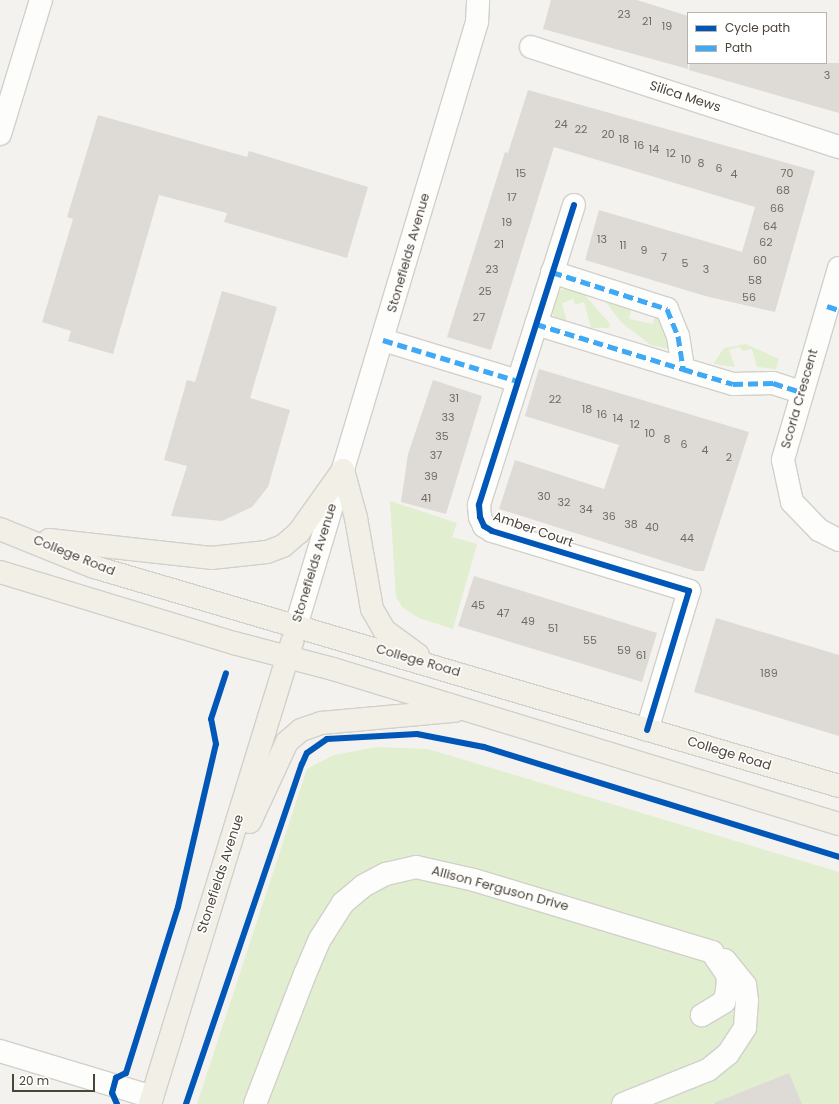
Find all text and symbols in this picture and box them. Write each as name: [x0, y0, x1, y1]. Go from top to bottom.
house number: 23: [618, 7, 630, 21]
legend: [687, 12, 827, 64]
house number: 21: [642, 14, 652, 28]
house number: 19: [662, 19, 672, 33]
text: Cycle path: [725, 19, 790, 36]
text: Path: [725, 39, 752, 56]
house number: 3: [824, 68, 830, 82]
street label: Silica Mews: [647, 78, 723, 116]
house number: 24: [554, 117, 568, 131]
house number: 22: [575, 122, 587, 136]
house number: 20: [601, 127, 615, 141]
house number: 18: [619, 132, 629, 146]
house number: 16: [634, 138, 644, 152]
house number: 14: [649, 142, 659, 156]
house number: 12: [666, 146, 676, 160]
house number: 10: [681, 152, 691, 166]
house number: 8: [698, 156, 704, 170]
house number: 6: [716, 161, 722, 175]
house number: 15: [516, 166, 526, 180]
house number: 70: [781, 166, 793, 180]
house number: 4: [731, 167, 737, 181]
house number: 68: [776, 183, 790, 197]
house number: 17: [507, 190, 517, 204]
street label: Stonefields Avenue: [384, 191, 434, 315]
house number: 66: [770, 201, 784, 215]
house number: 19: [502, 215, 512, 229]
house number: 64: [763, 219, 777, 233]
house number: 13: [597, 232, 607, 246]
house number: 62: [759, 235, 773, 249]
house number: 21: [494, 237, 504, 251]
house number: 11: [619, 238, 627, 252]
house number: 9: [641, 243, 647, 257]
house number: 7: [661, 250, 667, 264]
house number: 60: [753, 253, 767, 267]
house number: 5: [682, 256, 688, 270]
house number: 23: [486, 262, 498, 276]
house number: 3: [703, 262, 709, 276]
house number: 58: [748, 273, 762, 287]
house number: 25: [478, 284, 492, 298]
house number: 56: [742, 290, 756, 304]
house number: 27: [473, 310, 485, 324]
street label: Scoria Crescent: [778, 347, 822, 451]
house number: 31: [449, 391, 459, 405]
house number: 22: [549, 392, 561, 406]
house number: 18: [582, 402, 592, 416]
house number: 16: [597, 407, 607, 421]
house number: 33: [442, 410, 454, 424]
house number: 14: [613, 411, 623, 425]
house number: 12: [630, 417, 640, 431]
house number: 10: [645, 426, 655, 440]
house number: 35: [435, 429, 449, 443]
house number: 8: [664, 432, 670, 446]
house number: 6: [681, 437, 687, 451]
house number: 4: [702, 443, 708, 457]
house number: 37: [430, 448, 442, 462]
house number: 2: [726, 450, 732, 464]
house number: 39: [424, 469, 438, 483]
house number: 30: [537, 489, 551, 503]
house number: 41: [421, 491, 431, 505]
house number: 32: [558, 495, 570, 509]
street label: Stonefields Avenue: [289, 502, 341, 624]
house number: 34: [579, 502, 593, 516]
street label: Amber Court: [491, 509, 575, 551]
house number: 36: [602, 509, 616, 523]
house number: 38: [624, 517, 638, 531]
house number: 40: [645, 520, 659, 534]
house number: 44: [680, 531, 694, 545]
street label: College Road: [31, 532, 117, 580]
house number: 45: [471, 598, 485, 612]
house number: 47: [497, 606, 509, 620]
house number: 49: [521, 614, 535, 628]
house number: 51: [548, 621, 558, 635]
house number: 55: [583, 633, 597, 647]
street label: College Road: [374, 642, 462, 680]
house number: 59: [617, 643, 631, 657]
house number: 61: [636, 648, 646, 662]
house number: 189: [760, 666, 778, 680]
street label: College Road: [685, 734, 773, 774]
street label: Stonefields Avenue: [194, 813, 248, 935]
street label: Allison Ferguson Drive: [430, 863, 570, 915]
scale bar: [14, 1066, 97, 1092]
text: 20 m: [19, 1072, 49, 1089]

